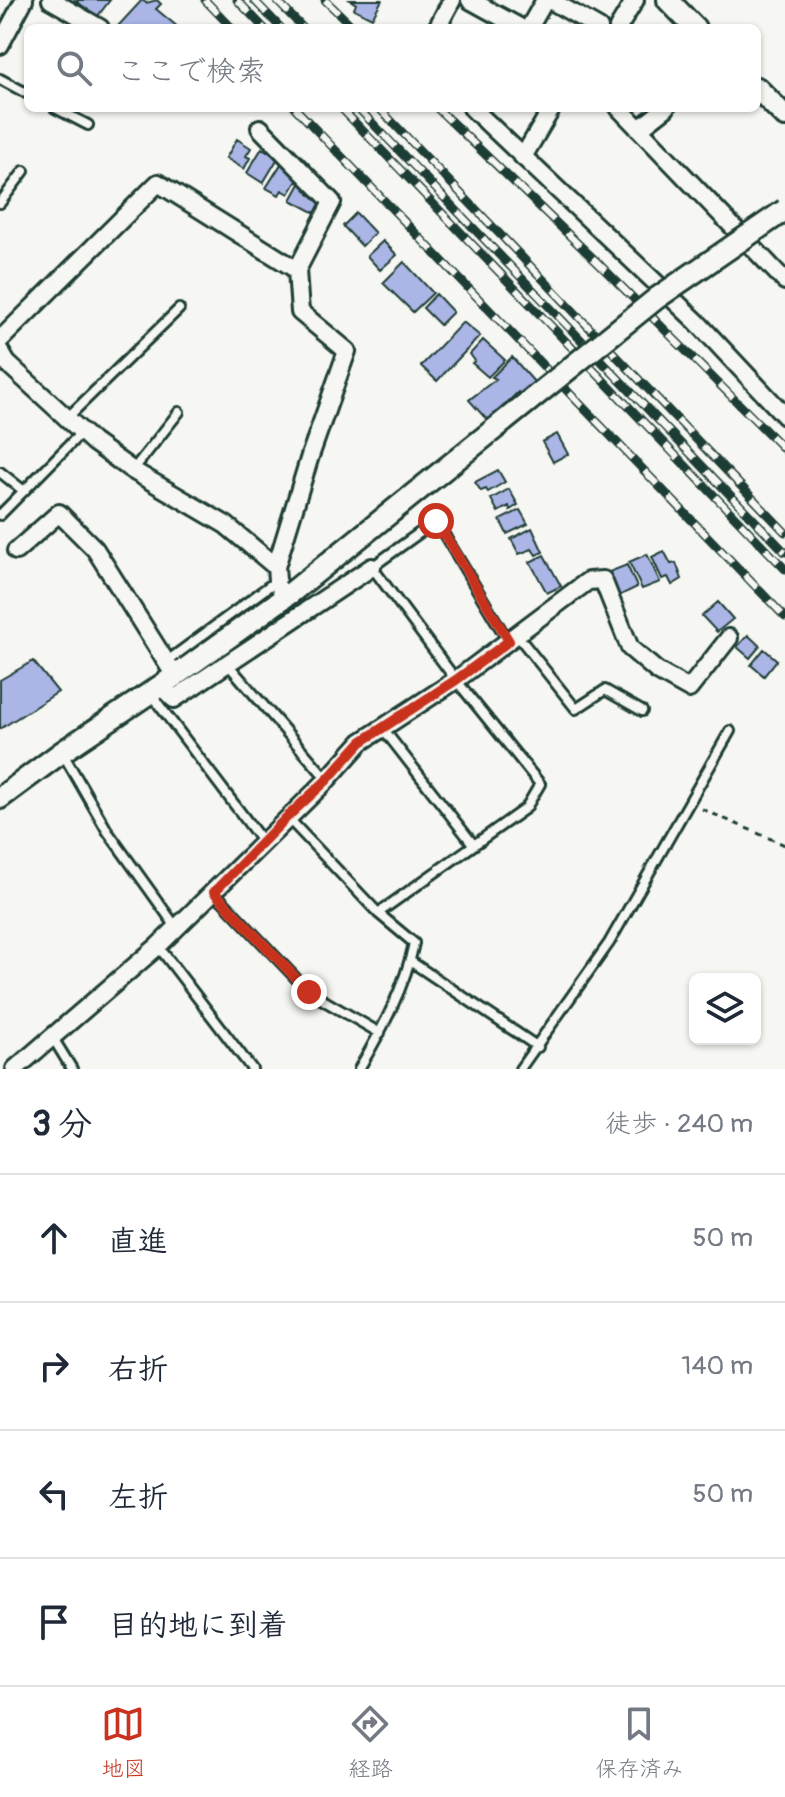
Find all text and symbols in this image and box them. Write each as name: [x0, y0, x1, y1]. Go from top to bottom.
search box: [24, 24, 761, 112]
icon: search: [52, 46, 96, 90]
text: ここで検索: [116, 53, 266, 90]
route start: [418, 503, 454, 539]
map controls: [689, 973, 761, 1045]
button: layers: [689, 973, 761, 1045]
route end: [291, 974, 327, 1010]
text: 3 分: [32, 1103, 92, 1146]
text: 徒歩 · 240 m: [605, 1108, 753, 1140]
icon: ahead: [32, 1216, 76, 1260]
text: 50 m: [692, 1222, 753, 1254]
text: 直進: [108, 1223, 168, 1260]
icon: right: [32, 1344, 76, 1388]
text: 140 m: [681, 1350, 753, 1382]
text: 右折: [108, 1351, 168, 1388]
icon: left: [32, 1472, 76, 1516]
text: 50 m: [692, 1478, 753, 1510]
text: 左折: [108, 1479, 168, 1516]
icon: arrive: [32, 1600, 76, 1644]
text: 目的地に到着: [108, 1607, 288, 1644]
tab: 地図: [101, 1702, 146, 1783]
tab: 経路: [348, 1702, 393, 1783]
tab: 保存済み: [595, 1702, 684, 1783]

